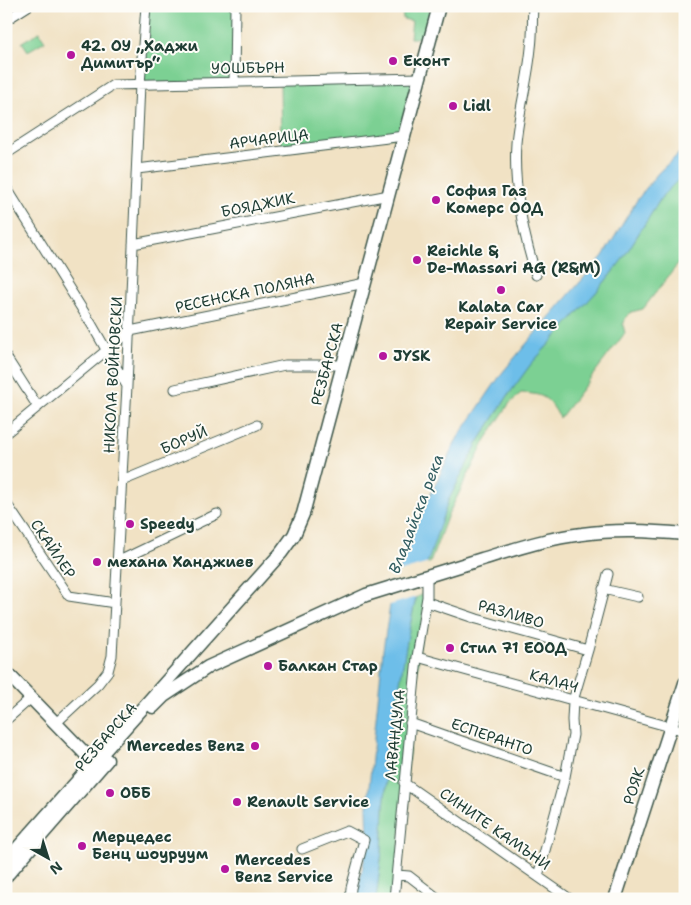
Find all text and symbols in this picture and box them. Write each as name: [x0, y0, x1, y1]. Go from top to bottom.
place label: 42. ОУ „Хаджи Димитър“: [81, 36, 198, 73]
marker: 42. ОУ „Хаджи Димитър“: [65, 49, 77, 61]
place label: Еконт: [403, 51, 450, 71]
marker: Еконт: [387, 55, 399, 67]
street label: УОШБЪРН: [211, 57, 285, 79]
place label: Lidl: [463, 96, 491, 116]
marker: Lidl: [447, 100, 459, 112]
street label: АРЧАРИЦА: [228, 124, 310, 154]
place label: София Газ Комерс ООД: [446, 181, 544, 218]
street label: БОЯДЖИК: [219, 188, 297, 222]
marker: София Газ Комерс ООД: [430, 194, 442, 206]
place label: Reichle & De-Massari AG (R&M): [427, 241, 601, 278]
marker: Reichle & De-Massari AG (R&M): [411, 254, 423, 266]
street label: РЕСЕНСКА ПОЛЯНА: [173, 268, 317, 318]
marker: Kalata Car Repair Service: [495, 284, 507, 296]
street label: НИКОЛА ВОЙНОВСКИ: [98, 296, 127, 454]
place label: Kalata Car Repair Service: [445, 297, 557, 334]
street label: РЕЗБАРСКА: [306, 320, 348, 408]
place label: JYSK: [393, 346, 431, 366]
marker: JYSK: [377, 350, 389, 362]
street label: БОРУЙ: [157, 420, 210, 459]
water label: Владайска река: [383, 451, 449, 577]
place label: Speedy: [140, 514, 195, 534]
street label: СКАЙЛЕР: [26, 515, 81, 583]
marker: Speedy: [124, 518, 136, 530]
place label: механа Ханджиев: [107, 552, 253, 572]
marker: механа Ханджиев: [91, 556, 103, 568]
street label: РАЗЛИВО: [476, 595, 546, 633]
place label: Стил 71 ЕООД: [460, 638, 568, 658]
marker: Стил 71 ЕООД: [444, 642, 456, 654]
place label: Балкан Стар: [278, 656, 378, 676]
marker: Балкан Стар: [262, 660, 274, 672]
street label: КАЛАЧ: [527, 664, 581, 698]
street label: ЛАВАНДУЛА: [380, 688, 410, 782]
street label: РЕЗБАРСКА: [70, 698, 142, 776]
street label: ЕСПЕРАНТО: [448, 714, 536, 760]
place label: Mercedes Benz: [127, 736, 245, 756]
marker: Mercedes Benz: [249, 740, 261, 752]
street label: РОЯК: [619, 764, 650, 807]
place label: ОББ: [120, 783, 151, 803]
street label: СИНИТЕ КАМЪНИ: [436, 783, 554, 875]
marker: ОББ: [104, 787, 116, 799]
place label: Renault Service: [247, 792, 369, 812]
marker: Renault Service: [231, 796, 243, 808]
place label: Мерцедес Бенц шоуруум: [92, 827, 209, 864]
north arrow: [22, 832, 72, 882]
marker: Мерцедес Бенц шоуруум: [76, 840, 88, 852]
place label: Mercedes Benz Service: [235, 850, 333, 887]
text: N: [46, 858, 66, 879]
marker: Mercedes Benz Service: [219, 863, 231, 875]

